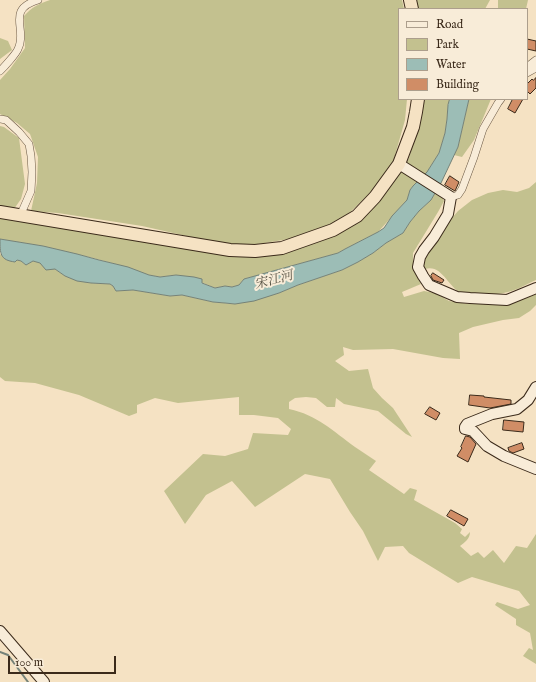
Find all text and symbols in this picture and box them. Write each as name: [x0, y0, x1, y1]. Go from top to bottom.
legend: [398, 8, 528, 100]
text: Road: [436, 17, 463, 32]
text: Park: [436, 37, 459, 52]
text: Water: [436, 57, 466, 72]
text: Building: [436, 77, 479, 92]
water label: 宋江河: [253, 268, 295, 294]
scale bar: [10, 648, 118, 674]
text: 100 m: [15, 655, 43, 670]

